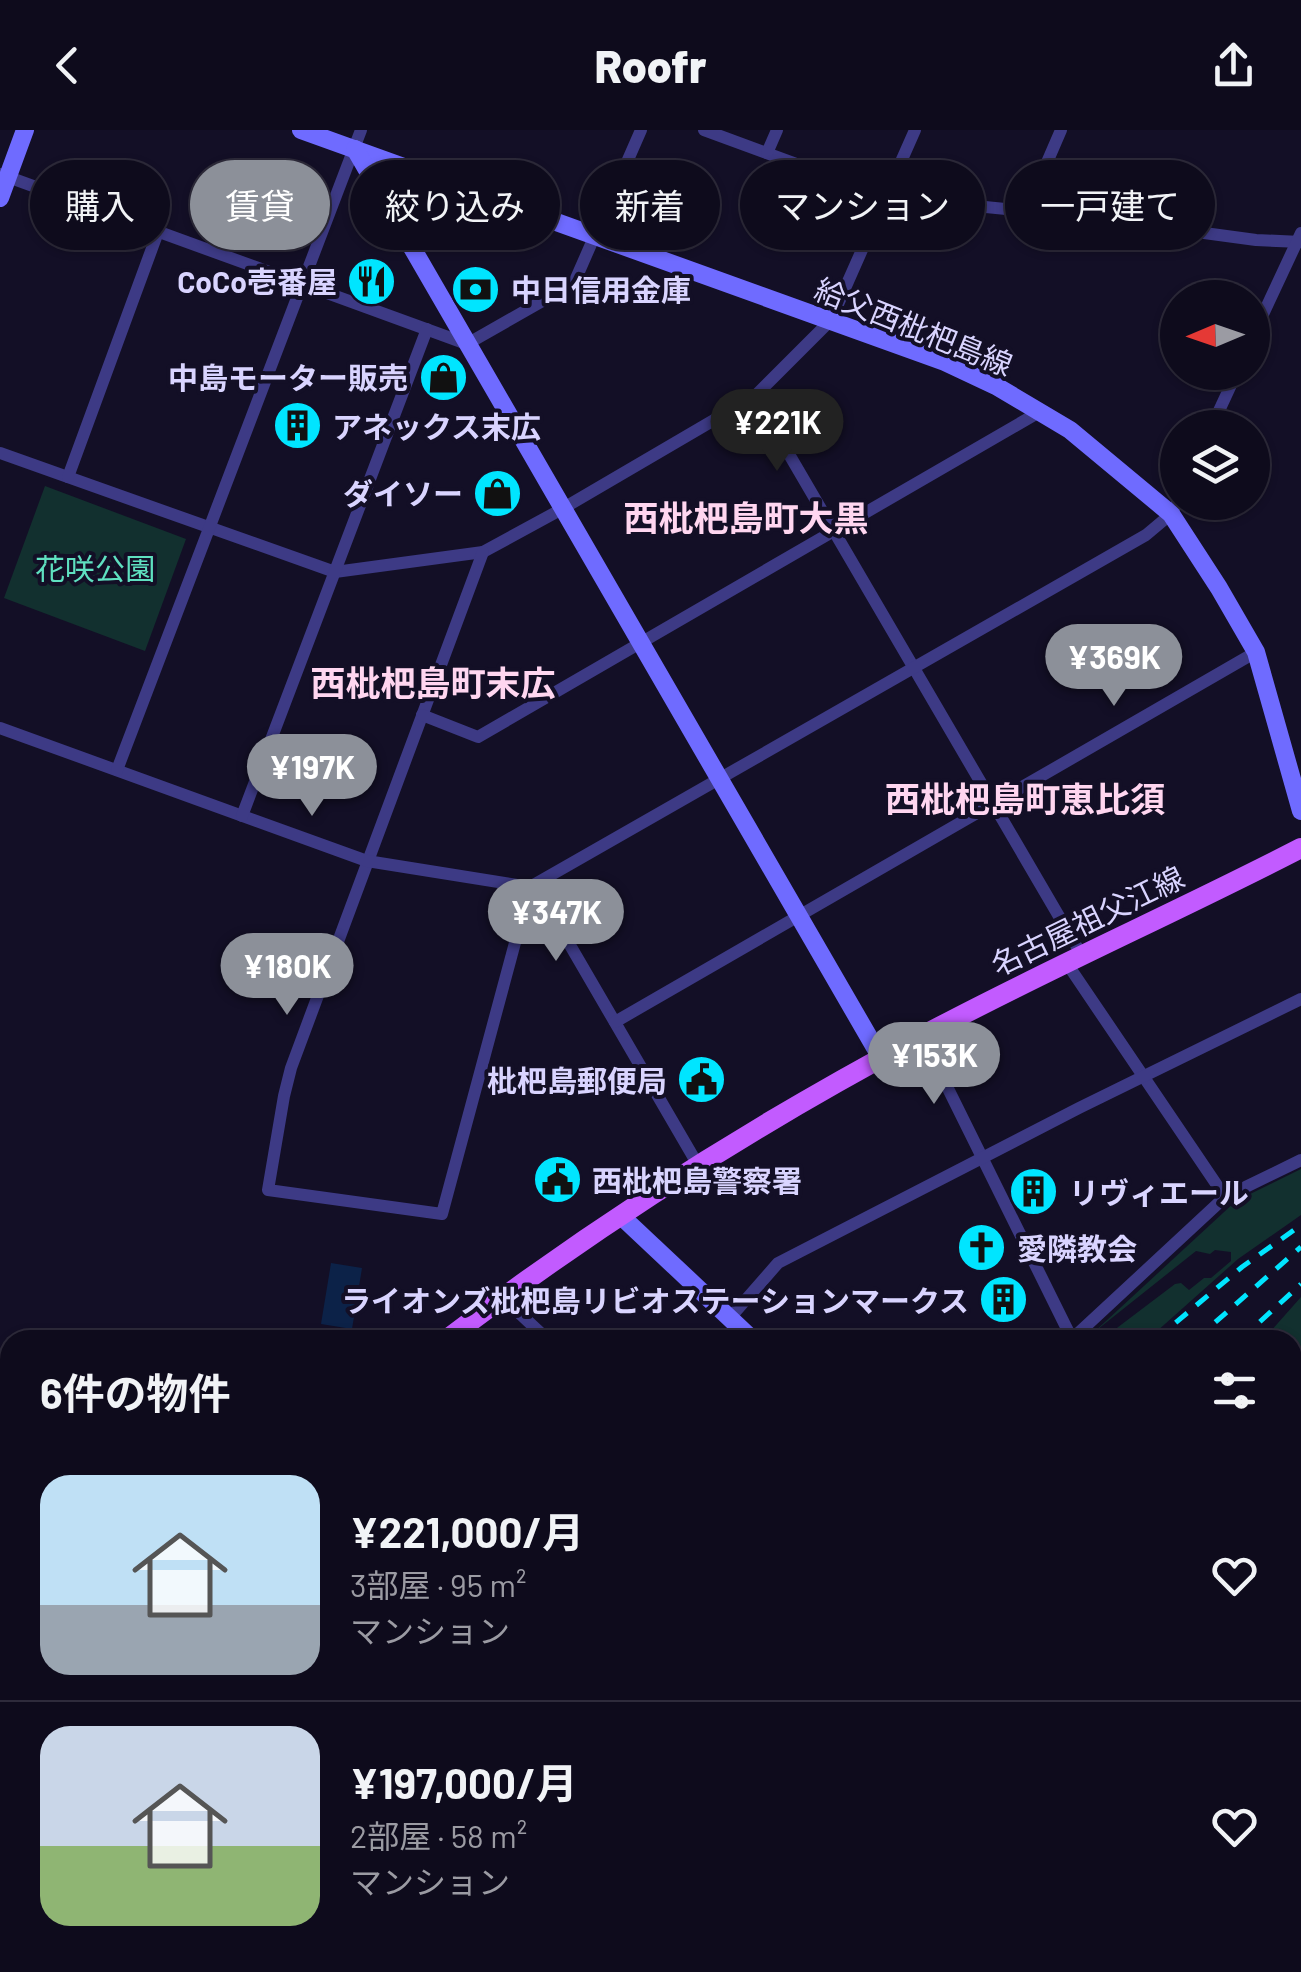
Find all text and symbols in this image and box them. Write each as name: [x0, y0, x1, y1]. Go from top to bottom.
icon: back: [40, 38, 95, 93]
text: Roofr: [594, 38, 707, 92]
icon: share: [1206, 38, 1261, 93]
chip: 購入: [30, 160, 170, 250]
chip: 賃貸: [190, 160, 330, 250]
chip: 絞り込み: [350, 160, 560, 250]
chip: 新着: [580, 160, 720, 250]
chip: マンション: [740, 160, 985, 250]
chip: 一戸建て: [1005, 160, 1215, 250]
restaurant icon: CoCo壱番屋: [346, 255, 398, 307]
place label: CoCo壱番屋: [177, 263, 337, 299]
bank icon: 中日信用金庫: [450, 263, 502, 315]
street label: 給父西枇杷島線: [810, 270, 1018, 382]
place label: 中日信用金庫: [511, 271, 691, 307]
north arrow: [1160, 280, 1270, 390]
map controls: [1160, 280, 1270, 520]
shop icon: 中島モーター販売: [417, 351, 469, 403]
place label: 中島モーター販売: [168, 359, 408, 395]
pin: ¥221K: [707, 389, 847, 474]
building icon: アネックス末広: [271, 400, 323, 452]
text: ¥221K: [733, 402, 821, 440]
place label: アネックス末広: [332, 408, 541, 444]
button: layers: [1160, 410, 1270, 520]
shop icon: ダイソー: [472, 467, 524, 519]
place label: ダイソー: [343, 475, 463, 511]
district label: 西枇杷島町大黒: [623, 496, 869, 538]
park label: 花咲公園: [35, 550, 155, 586]
pin: ¥369K: [1044, 624, 1184, 709]
text: ¥369K: [1067, 637, 1161, 675]
district label: 西枇杷島町末広: [310, 661, 556, 703]
pin: ¥197K: [242, 734, 382, 819]
text: ¥197K: [269, 747, 355, 785]
district label: 西枇杷島町恵比須: [885, 777, 1165, 819]
street label: 名古屋祖父江線: [985, 858, 1189, 982]
pin: ¥347K: [486, 879, 626, 964]
text: ¥347K: [510, 892, 602, 930]
pin: ¥180K: [217, 933, 357, 1018]
text: ¥180K: [243, 946, 331, 984]
pin: ¥153K: [864, 1022, 1004, 1107]
text: ¥153K: [890, 1035, 978, 1073]
public building icon: 枇杷島郵便局: [676, 1054, 728, 1106]
place label: 枇杷島郵便局: [487, 1062, 667, 1098]
public building icon: 西枇杷島警察署: [531, 1154, 583, 1206]
place label: 西枇杷島警察署: [592, 1162, 802, 1198]
building icon: リヴィエール: [1008, 1166, 1060, 1218]
place label: リヴィエール: [1069, 1174, 1249, 1210]
church icon: 愛隣教会: [956, 1222, 1008, 1274]
place label: 愛隣教会: [1017, 1230, 1137, 1266]
building icon: ライオンズ枇杷島リビオステーションマークス: [978, 1274, 1030, 1326]
place label: ライオンズ枇杷島リビオステーションマークス: [341, 1282, 969, 1318]
icon: filters: [1207, 1363, 1262, 1418]
text: 6件の物件: [40, 1367, 231, 1417]
text: ¥221,000/月: [350, 1506, 584, 1556]
icon: home: [120, 1515, 240, 1635]
icon: heart: [1207, 1548, 1262, 1603]
text: 3部屋 · 95 m²: [350, 1565, 526, 1603]
text: マンション: [350, 1611, 510, 1649]
text: ¥197,000/月: [350, 1757, 578, 1807]
icon: home: [120, 1766, 240, 1886]
icon: heart: [1207, 1799, 1262, 1854]
text: 2部屋 · 58 m²: [350, 1816, 527, 1854]
text: マンション: [350, 1862, 510, 1900]

